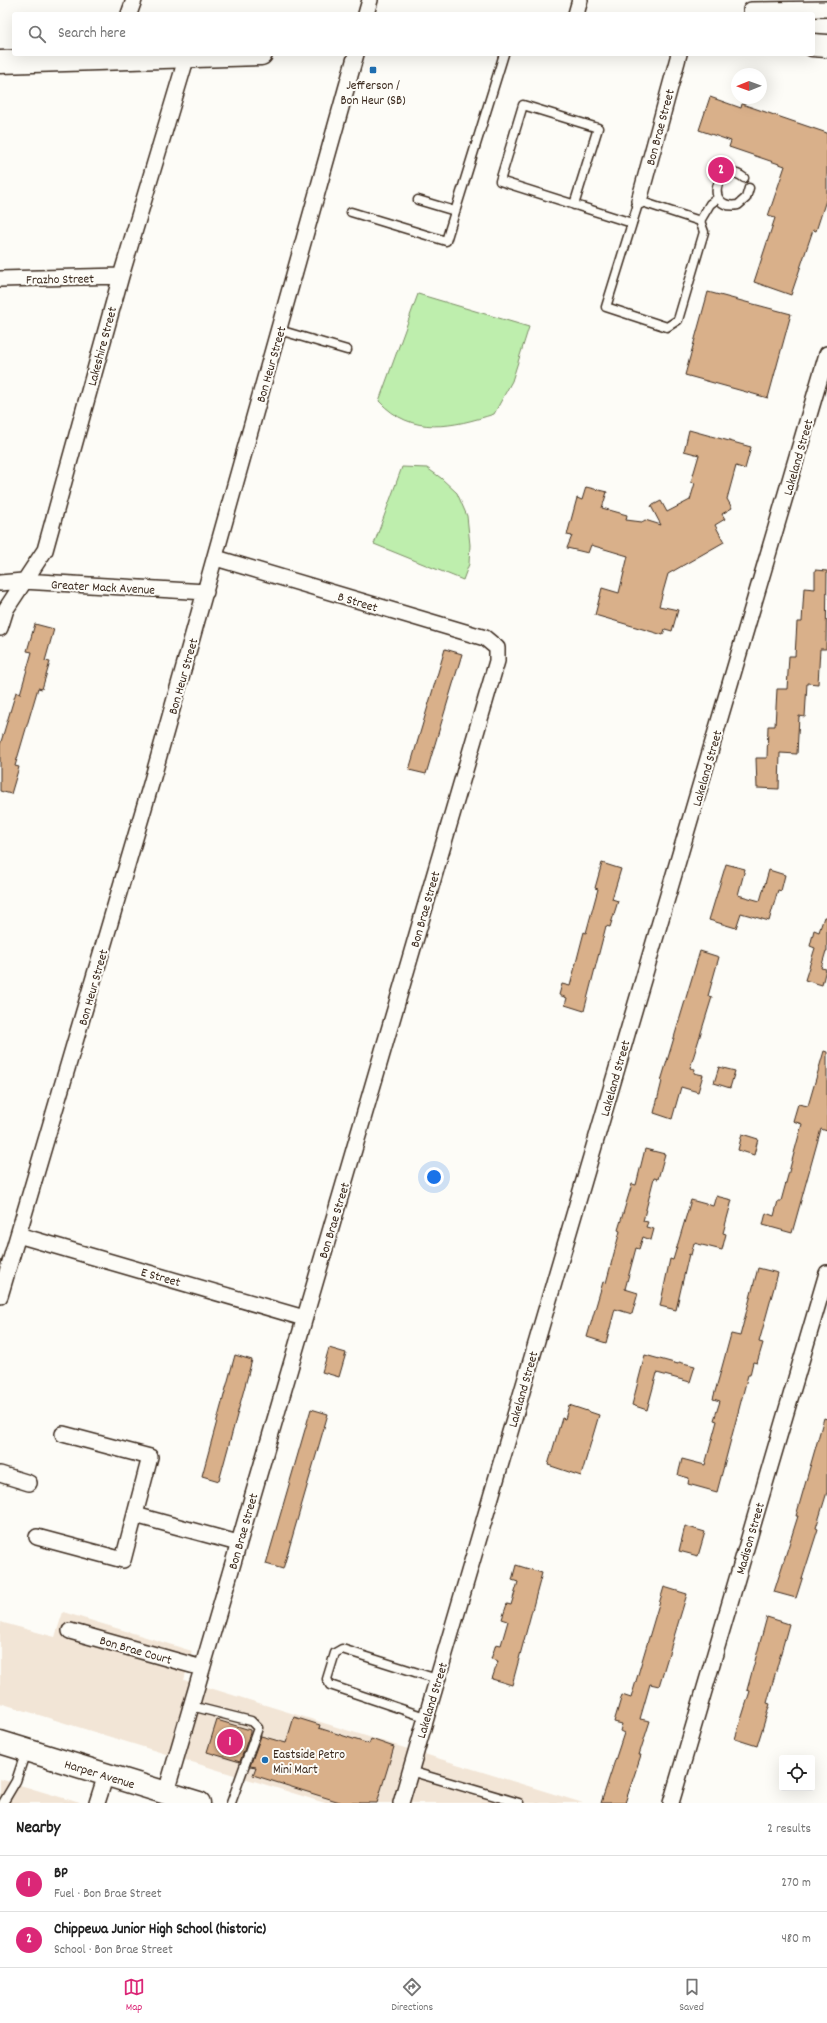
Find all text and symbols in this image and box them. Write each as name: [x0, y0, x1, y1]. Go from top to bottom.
search box: [12, 12, 815, 56]
icon: search: [26, 23, 48, 45]
text: Search here: [58, 23, 126, 45]
marker: Jefferson / Bon Heur (SB): [368, 65, 378, 75]
north arrow: [731, 68, 767, 104]
place label: Jefferson / Bon Heur (SB): [340, 77, 406, 111]
street label: Bon Brae Street: [642, 87, 681, 168]
pin: 2: [708, 155, 734, 185]
street label: Frazho Street: [26, 270, 94, 291]
street label: Lakeshire Street: [84, 305, 123, 388]
street label: Bon Heur Street: [252, 324, 292, 405]
street label: Lakeland Street: [779, 417, 819, 498]
street label: Greater Mack Avenue: [50, 576, 156, 601]
street label: B Street: [335, 588, 380, 618]
street label: Bon Heur Street: [164, 636, 204, 717]
street label: Lakeland Street: [688, 728, 728, 809]
street label: Bon Brae Street: [406, 869, 446, 950]
street label: Bon Heur Street: [74, 947, 114, 1028]
street label: Lakeland Street: [596, 1038, 636, 1119]
your location: [424, 1167, 444, 1187]
street label: Bon Brae Street: [315, 1180, 356, 1261]
street label: E Street: [138, 1264, 183, 1293]
street label: Lakeland Street: [504, 1349, 544, 1430]
street label: Bon Brae Street: [224, 1491, 264, 1572]
street label: Madison Street: [732, 1500, 771, 1577]
street label: Bon Brae Court: [97, 1632, 174, 1671]
street label: Lakeland Street: [413, 1660, 454, 1741]
pin: 1: [217, 1727, 243, 1757]
place label: Eastside Petro Mini Mart: [273, 1746, 345, 1780]
marker: Eastside Petro Mini Mart: [260, 1755, 270, 1765]
map controls: [779, 1755, 815, 1791]
button: locate: [779, 1755, 815, 1791]
street label: Harper Avenue: [62, 1756, 137, 1795]
text: Nearby: [16, 1817, 60, 1841]
text: 2 results: [767, 1820, 811, 1839]
text: BP: [54, 1863, 68, 1885]
text: 1: [28, 1874, 30, 1893]
text: 270 m: [781, 1874, 811, 1893]
text: Fuel · Bon Brae Street: [54, 1885, 161, 1904]
text: Chippewa Junior High School (historic): [54, 1919, 266, 1941]
text: 2: [26, 1930, 32, 1949]
text: 480 m: [781, 1930, 811, 1949]
text: School · Bon Brae Street: [54, 1941, 173, 1960]
tab: Map: [123, 1976, 145, 2016]
tab: Directions: [391, 1976, 433, 2016]
tab: Saved: [679, 1976, 704, 2016]

